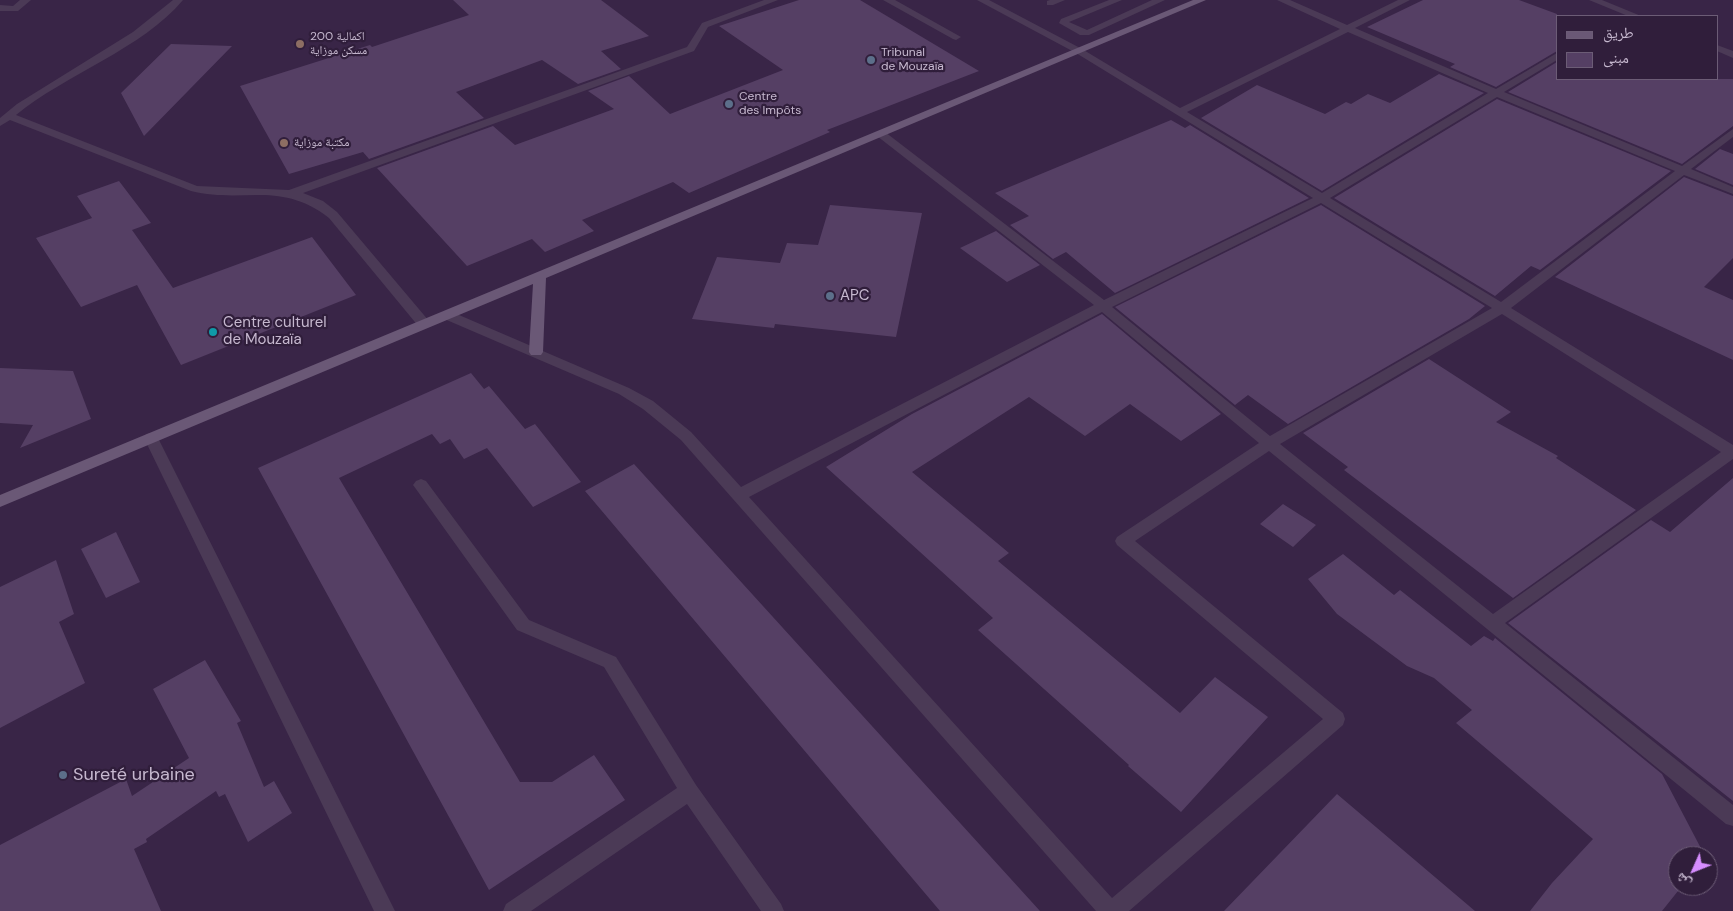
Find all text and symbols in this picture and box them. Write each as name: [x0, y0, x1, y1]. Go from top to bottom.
legend: [1556, 15, 1718, 80]
text: طريق: [1603, 23, 1634, 43]
place label: اكمالية 200 مسكن موزاية: [310, 30, 367, 58]
marker: اكمالية 200 مسكن موزاية: [294, 38, 306, 50]
place label: Tribunal de Mouzaïa: [881, 46, 944, 74]
text: مبنى: [1603, 48, 1629, 68]
marker: Tribunal de Mouzaïa: [865, 54, 877, 66]
place label: Centre des Impôts: [739, 90, 801, 118]
marker: Centre des Impôts: [723, 98, 735, 110]
place label: مكتبة موزاية: [294, 136, 350, 150]
marker: مكتبة موزاية: [278, 137, 290, 149]
place label: APC: [840, 287, 869, 305]
marker: APC: [824, 290, 836, 302]
place label: Centre culturel de Mouzaïa: [223, 314, 327, 349]
marker: Centre culturel de Mouzaïa: [207, 326, 219, 338]
place label: Sureté urbaine: [73, 764, 195, 786]
marker: Sureté urbaine: [57, 769, 69, 781]
north arrow: [1668, 846, 1718, 896]
text: ش: [1671, 869, 1695, 892]

